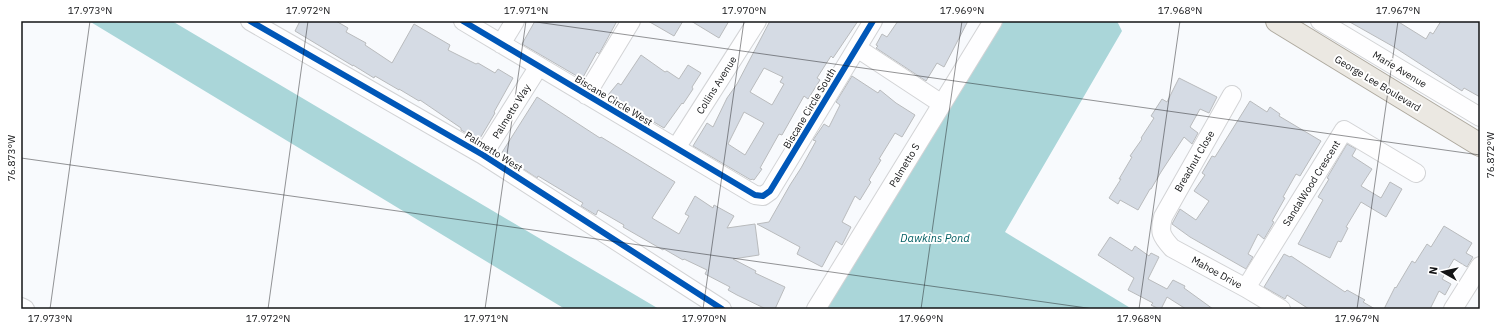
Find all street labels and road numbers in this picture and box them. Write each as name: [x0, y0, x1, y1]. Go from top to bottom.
street label: Marie Avenue: [1370, 48, 1430, 91]
street label: Collins Avenue: [693, 53, 740, 117]
street label: George Lee Boulevard: [1332, 53, 1423, 114]
street label: Biscane Circle South: [780, 65, 839, 151]
street label: Biscane Circle West: [573, 72, 655, 129]
street label: Palmetto Way: [489, 81, 533, 141]
street label: Breadnut Close: [1172, 128, 1218, 194]
street label: Palmetto West: [462, 129, 525, 175]
street label: SandalWood Crescent: [1280, 138, 1343, 229]
street label: Palmetto S: [886, 141, 923, 190]
street label: Mahoe Drive: [1189, 253, 1245, 292]

